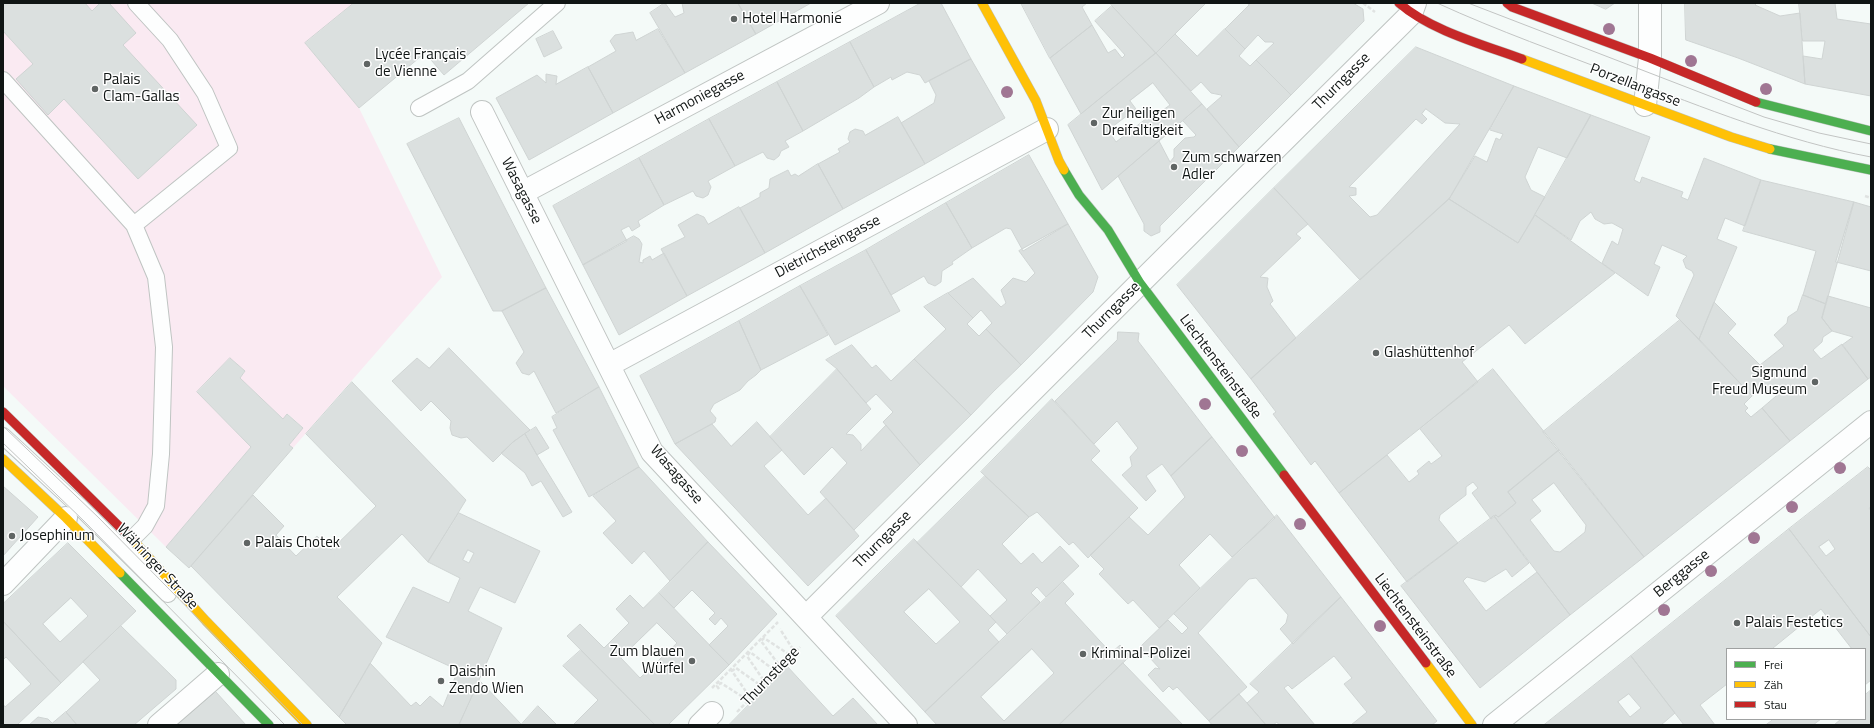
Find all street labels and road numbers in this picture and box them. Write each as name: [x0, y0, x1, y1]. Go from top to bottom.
street label: Thurngasse: [1310, 50, 1374, 114]
street label: Porzellangasse: [1587, 60, 1683, 112]
street label: Harmoniegasse: [652, 67, 748, 129]
street label: Wasagasse: [497, 155, 545, 227]
street label: Dietrichsteingasse: [772, 212, 884, 282]
street label: Thurngasse: [1080, 279, 1144, 343]
street label: Liechtensteinstraße: [1175, 311, 1265, 423]
street label: Wasagasse: [646, 442, 706, 508]
street label: Thurngasse: [851, 508, 915, 572]
street label: Währinger Straße: [113, 520, 201, 614]
street label: Berggasse: [1651, 546, 1713, 602]
street label: Liechtensteinstraße: [1370, 570, 1460, 682]
street label: Thurnstiege: [738, 644, 804, 710]

